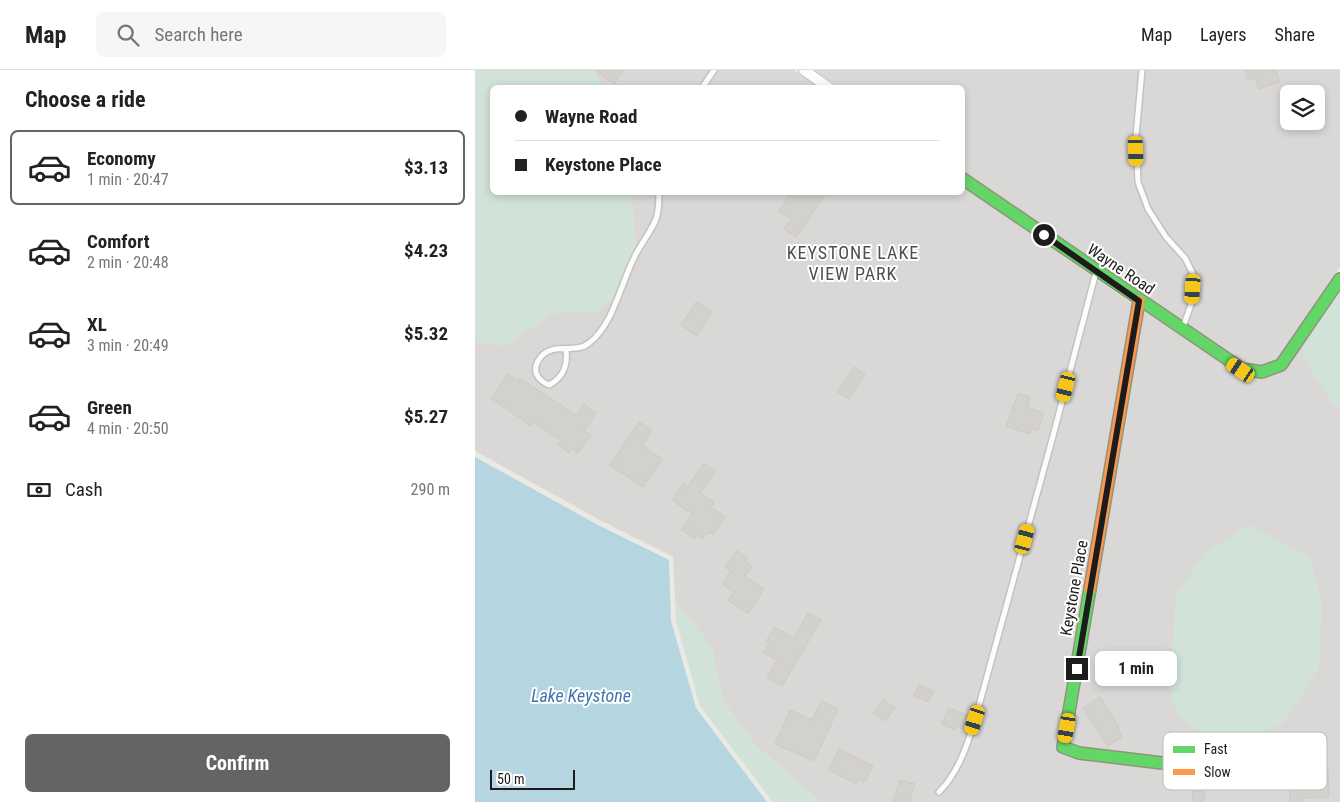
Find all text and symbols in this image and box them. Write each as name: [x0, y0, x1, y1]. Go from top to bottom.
search box: [96, 12, 446, 57]
text: Map: [25, 21, 66, 49]
icon: search: [114, 21, 142, 49]
text: Search here: [154, 23, 243, 46]
text: Map: [1141, 24, 1172, 45]
text: Layers: [1200, 24, 1247, 45]
text: Share: [1275, 24, 1315, 45]
map controls: [1280, 85, 1325, 130]
button: layers: [1280, 85, 1325, 130]
text: Choose a ride: [25, 87, 146, 112]
text: Wayne Road: [545, 105, 637, 128]
car: [1127, 136, 1144, 166]
icon: car: [27, 145, 72, 190]
text: Economy: [87, 147, 156, 170]
text: Keystone Place: [545, 153, 662, 176]
text: $3.13: [404, 156, 448, 179]
text: 1 min · 20:47: [87, 170, 169, 189]
route start: [1033, 224, 1055, 246]
icon: car: [27, 228, 72, 273]
text: Comfort: [87, 230, 150, 253]
text: $4.23: [404, 239, 448, 262]
street label: Wayne Road: [1084, 240, 1158, 298]
district label: KEYSTONE LAKE VIEW PARK: [787, 242, 919, 284]
text: 2 min · 20:48: [87, 253, 169, 272]
car: [1184, 274, 1201, 304]
icon: car: [27, 311, 72, 356]
text: XL: [87, 313, 107, 336]
text: $5.32: [404, 322, 448, 345]
text: 3 min · 20:49: [87, 336, 169, 355]
car: [1224, 355, 1257, 385]
car: [1055, 371, 1076, 403]
icon: car: [27, 394, 72, 439]
text: Green: [87, 396, 132, 419]
text: $5.27: [404, 405, 448, 428]
text: 4 min · 20:50: [87, 419, 169, 438]
icon: cash: [25, 476, 53, 504]
text: Cash: [65, 478, 103, 501]
text: 290 m: [411, 480, 450, 499]
car: [1013, 523, 1036, 555]
street label: Keystone Place: [1056, 539, 1092, 637]
callout: 1 min: [1095, 652, 1177, 686]
route end: [1066, 658, 1088, 680]
text: 1 min: [1118, 659, 1154, 678]
water label: Lake Keystone: [531, 685, 631, 706]
car: [963, 703, 986, 737]
car: [1057, 712, 1076, 744]
legend: [1163, 732, 1327, 790]
button: Confirm: [25, 734, 450, 792]
text: Fast: [1204, 741, 1228, 757]
text: Slow: [1204, 764, 1231, 780]
scale bar: [490, 767, 575, 790]
text: 50 m: [497, 771, 525, 787]

